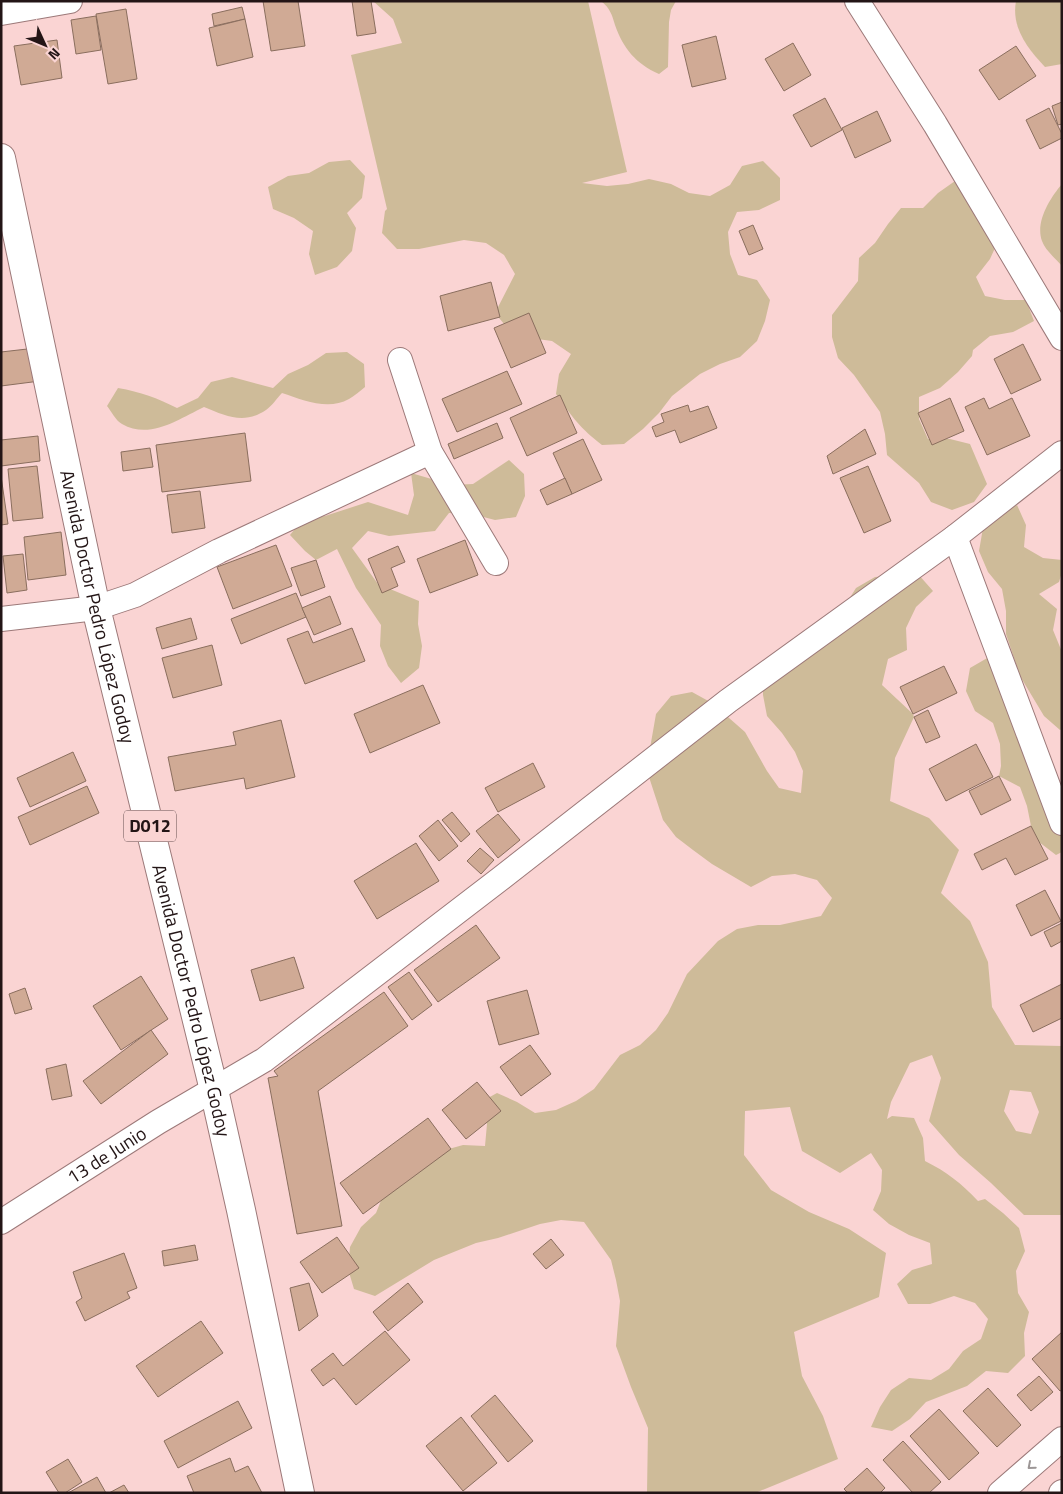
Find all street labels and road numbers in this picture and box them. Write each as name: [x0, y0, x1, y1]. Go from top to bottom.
street label: Avenida Doctor Pedro López Godoy: [53, 467, 144, 746]
road number: D012: [124, 810, 176, 841]
street label: Avenida Doctor Pedro López Godoy: [145, 861, 239, 1140]
street label: 13 de Junio: [61, 1118, 152, 1191]

